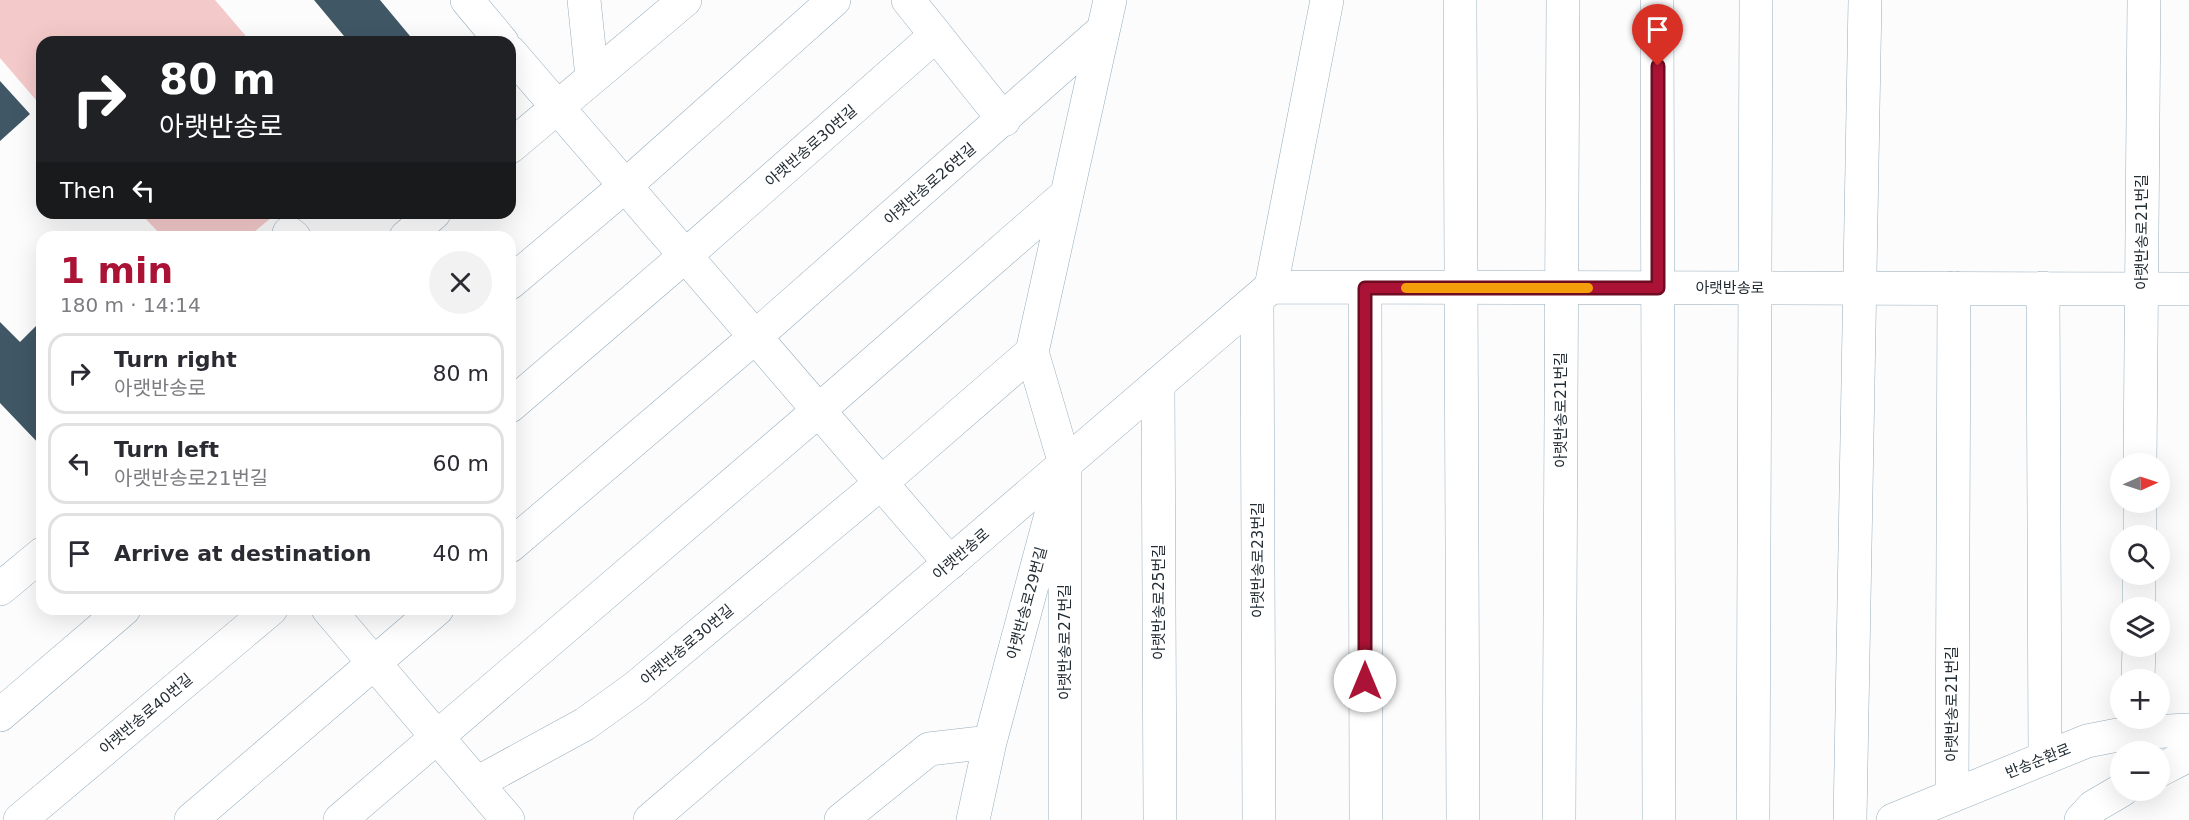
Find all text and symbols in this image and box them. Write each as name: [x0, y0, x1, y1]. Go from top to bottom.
pin: [1632, 4, 1683, 66]
icon: arrive: [1641, 13, 1674, 46]
text: 80 m: [159, 55, 276, 104]
icon: right: [60, 60, 138, 138]
street label: 아랫반송로30번길: [761, 101, 861, 191]
text: 아랫반송로: [159, 111, 283, 142]
street label: 아랫반송로26번길: [880, 139, 980, 229]
icon: left: [127, 174, 160, 207]
street label: 아랫반송로21번길: [2133, 174, 2151, 290]
text: Then: [60, 178, 115, 203]
text: 1 min: [60, 250, 173, 291]
button: close: [429, 251, 492, 314]
street label: 아랫반송로: [1695, 279, 1765, 297]
text: 180 m · 14:14: [60, 293, 201, 317]
text: Turn right: [114, 347, 237, 372]
street label: 아랫반송로21번길: [1552, 352, 1570, 468]
icon: right: [63, 357, 96, 390]
text: 80 m: [433, 361, 489, 386]
text: 아랫반송로: [114, 376, 206, 400]
text: Turn left: [114, 437, 219, 462]
icon: left: [63, 447, 96, 480]
text: 60 m: [433, 451, 489, 476]
north arrow: [2110, 453, 2170, 513]
map controls: [2110, 453, 2170, 801]
text: 아랫반송로21번길: [114, 466, 268, 490]
street label: 아랫반송로23번길: [1249, 502, 1267, 618]
street label: 아랫반송로: [929, 525, 993, 583]
button: search: [2110, 525, 2170, 585]
icon: arrive: [63, 537, 96, 570]
text: Arrive at destination: [114, 541, 371, 566]
text: 40 m: [433, 541, 489, 566]
street label: 아랫반송로25번길: [1150, 544, 1168, 660]
street label: 아랫반송로29번길: [1003, 545, 1051, 661]
street label: 아랫반송로27번길: [1056, 584, 1074, 700]
button: layers: [2110, 597, 2170, 657]
street label: 아랫반송로30번길: [637, 601, 737, 689]
street label: 아랫반송로21번길: [1943, 646, 1961, 762]
position arrow: [1333, 649, 1397, 713]
button: +: [2110, 669, 2170, 729]
street label: 아랫반송로40번길: [96, 670, 196, 758]
street label: 반송순환로: [2003, 740, 2073, 782]
button: −: [2110, 741, 2170, 801]

